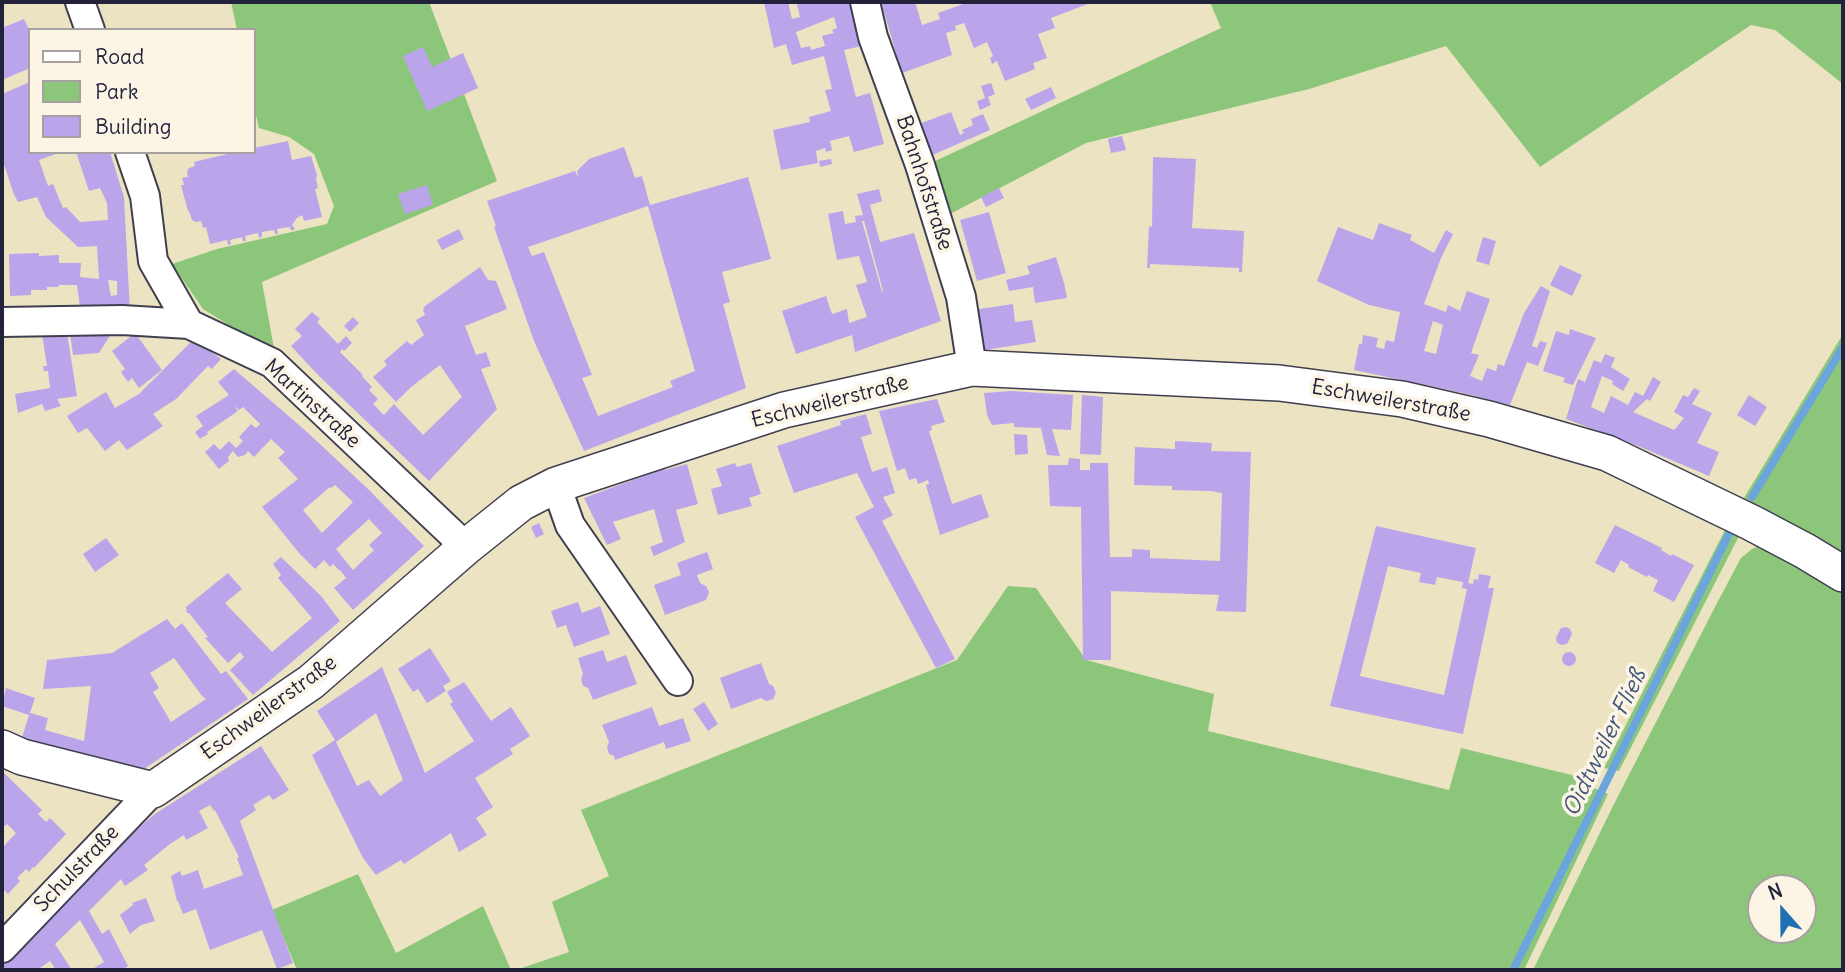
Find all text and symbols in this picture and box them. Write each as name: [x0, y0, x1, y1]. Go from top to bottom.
legend: [28, 28, 256, 154]
text: Road: [95, 43, 144, 70]
text: Park: [95, 78, 138, 105]
street label: Bahnhofstraße: [890, 112, 958, 254]
text: Building: [95, 113, 171, 140]
street label: Martinstraße: [259, 354, 365, 454]
street label: Eschweilerstraße: [749, 370, 911, 434]
street label: Eschweilerstraße: [1309, 375, 1473, 427]
street label: Eschweilerstraße: [196, 650, 342, 766]
water label: Oidtweiler Fließ: [1557, 665, 1653, 821]
street label: Schulstraße: [29, 820, 125, 918]
north arrow: [1747, 874, 1817, 944]
text: N: [1765, 878, 1786, 905]

